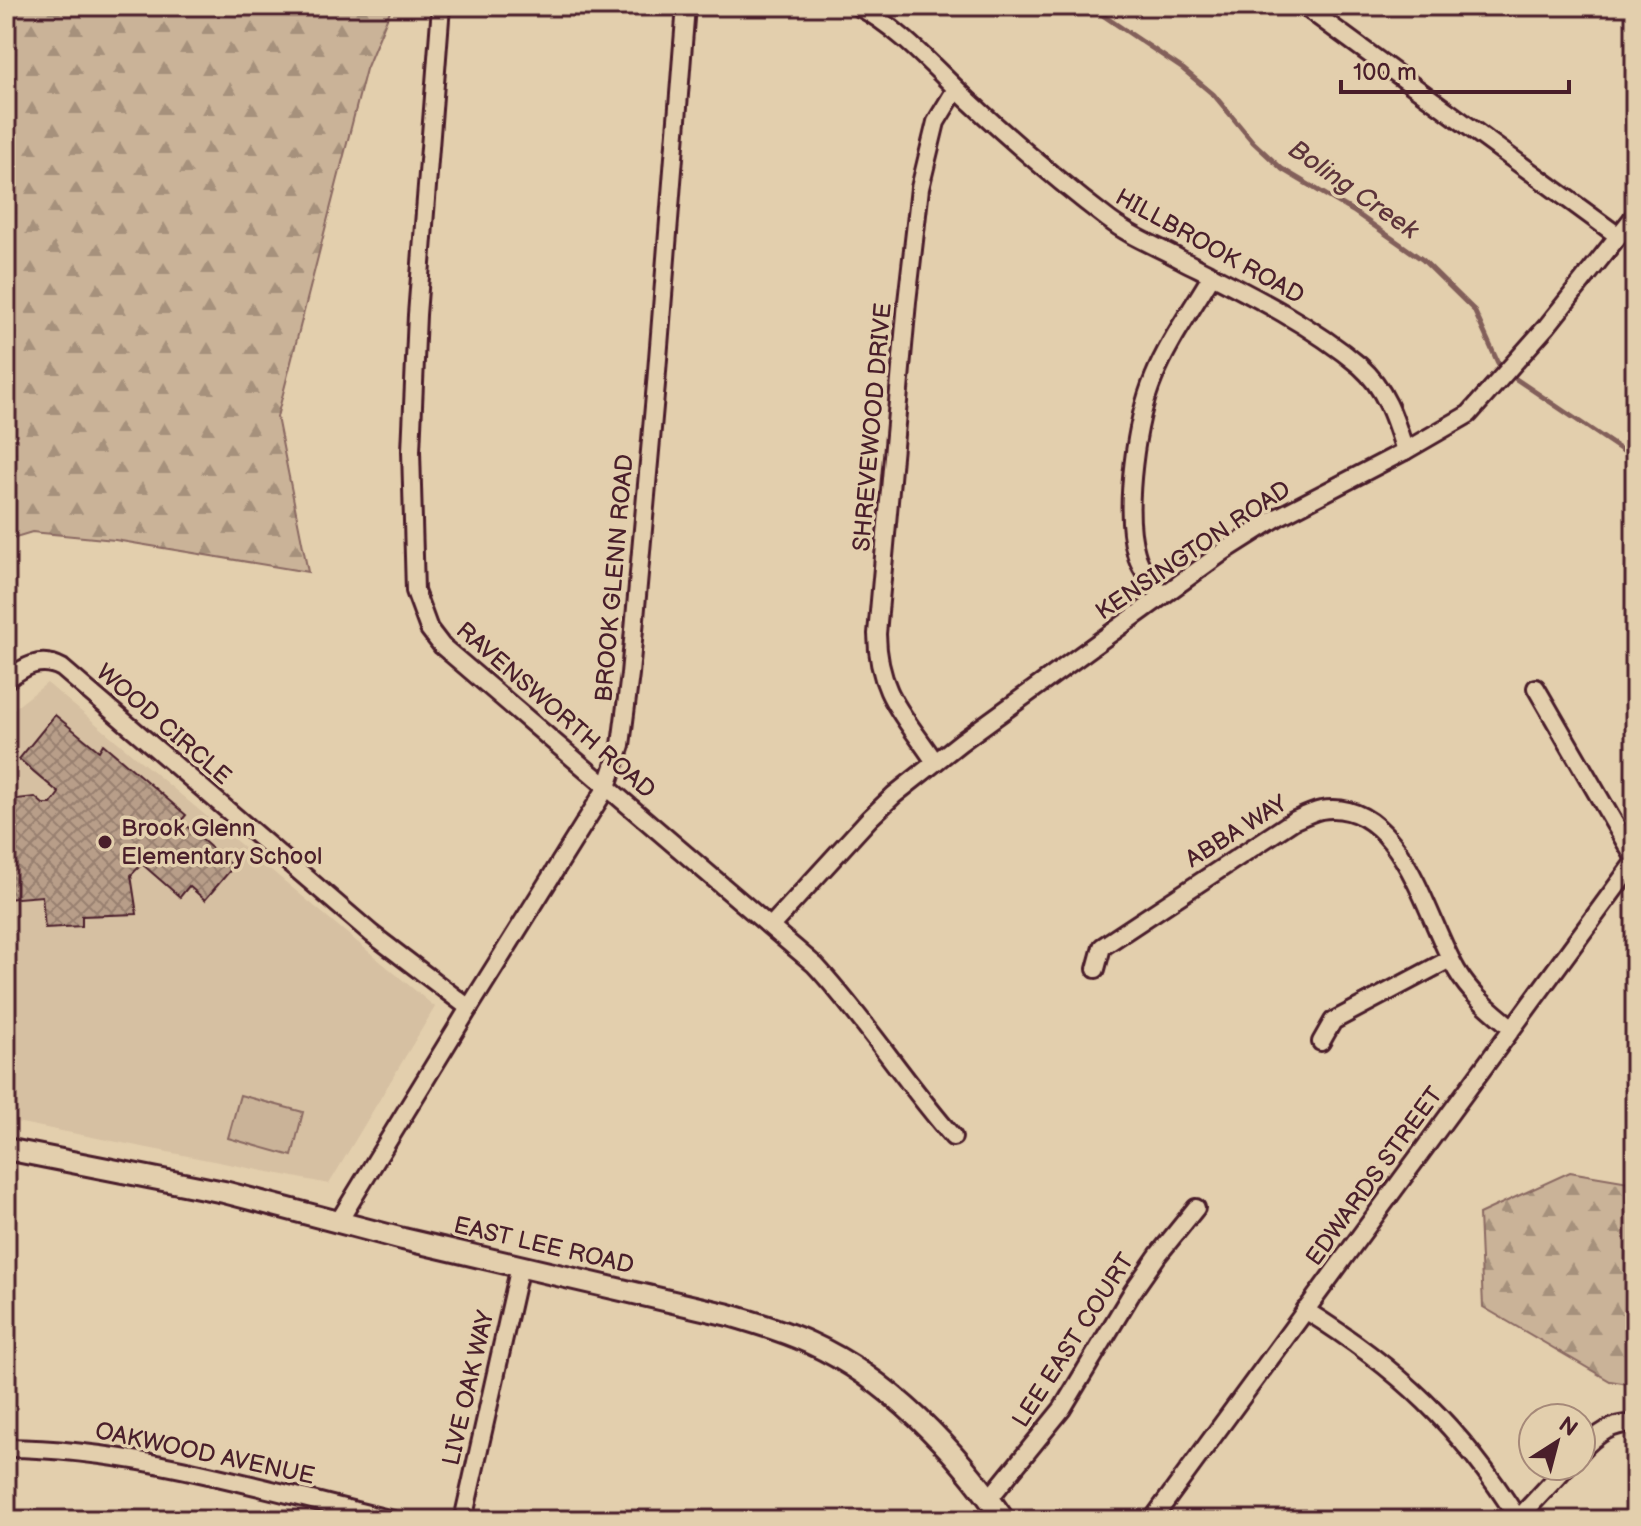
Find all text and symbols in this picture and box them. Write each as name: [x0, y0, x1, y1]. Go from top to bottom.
scale bar: [1341, 44, 1569, 94]
text: 100 m: [1353, 58, 1417, 87]
water label: Boling Creek: [1282, 134, 1425, 247]
street label: HILLBROOK ROAD: [1110, 183, 1309, 310]
street label: SHREVEWOOD DRIVE: [847, 302, 898, 553]
street label: BROOK GLENN ROAD: [589, 453, 640, 703]
street label: KENSINGTON ROAD: [1090, 474, 1296, 626]
street label: RAVENSWORTH ROAD: [450, 616, 661, 805]
street label: WOOD CIRCLE: [90, 658, 237, 791]
street label: ABBA WAY: [1180, 788, 1293, 874]
place label: Brook Glenn Elementary School: [121, 814, 322, 871]
marker: Brook Glenn Elementary School: [96, 833, 114, 851]
street label: EDWARDS STREET: [1300, 1081, 1449, 1271]
street label: EAST LEE ROAD: [451, 1211, 637, 1280]
street label: LEE EAST COURT: [1006, 1247, 1141, 1433]
street label: LIVE OAK WAY: [437, 1307, 501, 1468]
north arrow: [1517, 1402, 1597, 1482]
text: N: [1553, 1411, 1582, 1443]
street label: OAKWOOD AVENUE: [93, 1416, 317, 1491]

